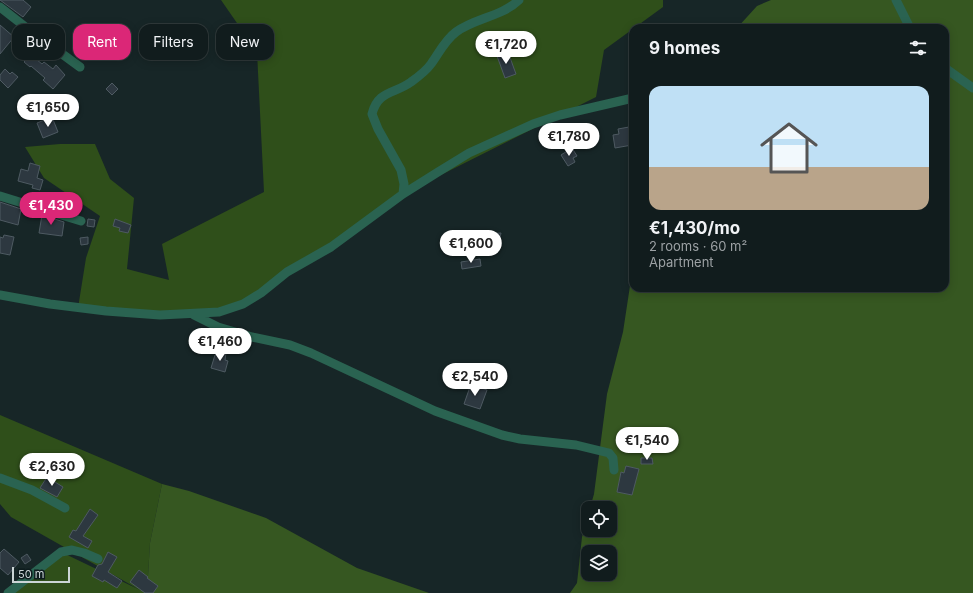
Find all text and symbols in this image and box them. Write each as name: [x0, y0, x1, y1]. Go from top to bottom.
chip: Buy: [12, 24, 65, 60]
chip: Rent: [73, 24, 131, 60]
chip: Filters: [139, 24, 208, 60]
chip: New: [216, 24, 274, 60]
pin: €1,720: [473, 31, 539, 65]
text: €1,720: [484, 36, 528, 52]
icon: filters: [907, 37, 929, 59]
text: 9 homes: [649, 38, 720, 58]
pin: €1,650: [15, 94, 81, 128]
text: €1,650: [26, 99, 70, 115]
icon: home: [753, 112, 825, 184]
pin: €1,780: [536, 123, 602, 157]
text: €1,780: [547, 128, 591, 144]
pin: €1,430: [18, 192, 84, 226]
text: €1,430: [29, 197, 73, 213]
text: €1,430/mo: [649, 218, 740, 238]
pin: €1,600: [438, 230, 504, 264]
text: €1,600: [449, 235, 493, 251]
text: 2 rooms · 60 m²: [649, 238, 747, 254]
text: Apartment: [649, 254, 714, 270]
pin: €1,460: [187, 328, 253, 362]
text: €1,460: [198, 333, 242, 349]
pin: €2,540: [442, 363, 508, 397]
text: €2,540: [451, 368, 499, 384]
pin: €1,540: [614, 427, 680, 461]
text: €1,540: [625, 432, 669, 448]
pin: €2,630: [19, 453, 85, 487]
text: €2,630: [29, 458, 75, 474]
map controls: [581, 501, 617, 581]
button: locate: [581, 501, 617, 537]
button: layers: [581, 545, 617, 581]
scale bar: [12, 565, 70, 584]
text: 50 m: [18, 567, 44, 581]

